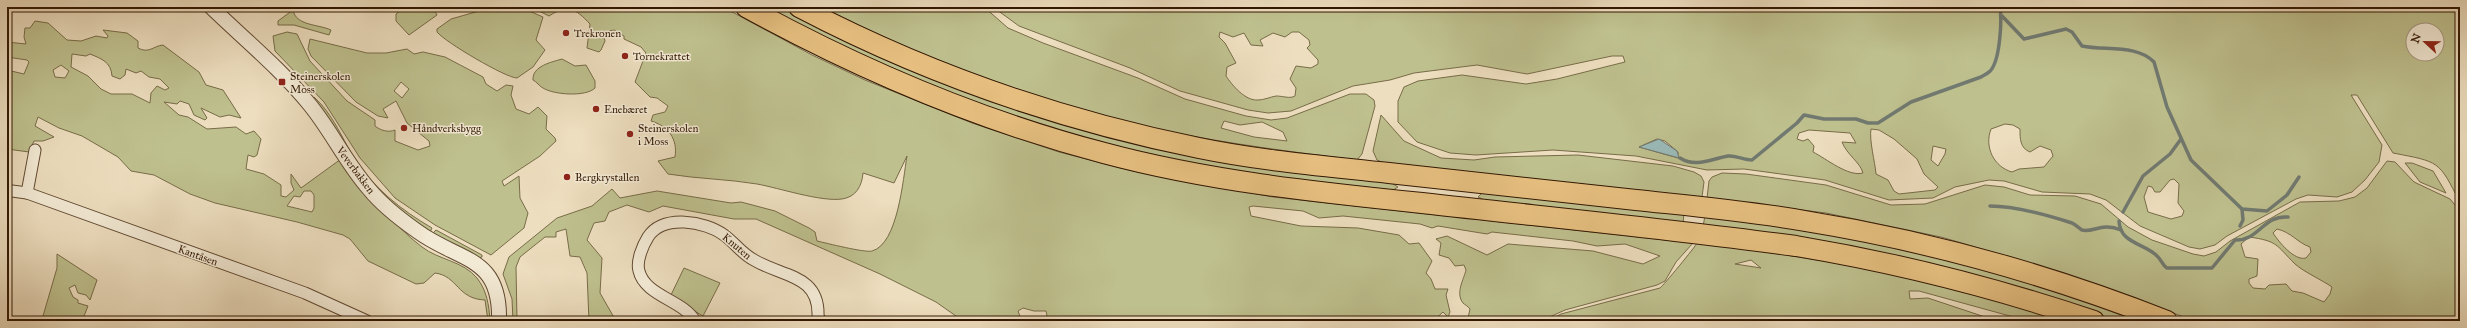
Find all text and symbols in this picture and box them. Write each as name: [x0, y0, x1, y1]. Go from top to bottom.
north arrow: [2405, 22, 2445, 62]
place label: Trekronen: [574, 27, 621, 40]
marker: Trekronen: [561, 28, 571, 38]
text: N: [2408, 31, 2424, 45]
place label: Tornekrattet: [633, 50, 690, 63]
marker: Tornekrattet: [620, 51, 630, 61]
place label: Steinerskolen Moss: [290, 70, 351, 96]
marker: Steinerskolen Moss: [277, 77, 287, 87]
place label: Enebæret: [604, 103, 648, 116]
marker: Enebæret: [591, 104, 601, 114]
place label: Håndverksbygg: [412, 122, 482, 135]
place label: Steinerskolen i Moss: [638, 122, 699, 148]
marker: Håndverksbygg: [399, 123, 409, 133]
marker: Steinerskolen i Moss: [625, 129, 635, 139]
street label: Veverbakken: [333, 143, 378, 197]
place label: Bergkrystallen: [575, 171, 640, 184]
marker: Bergkrystallen: [562, 172, 572, 182]
street label: Knuten: [719, 230, 754, 262]
street label: Kantåsen: [176, 242, 220, 269]

